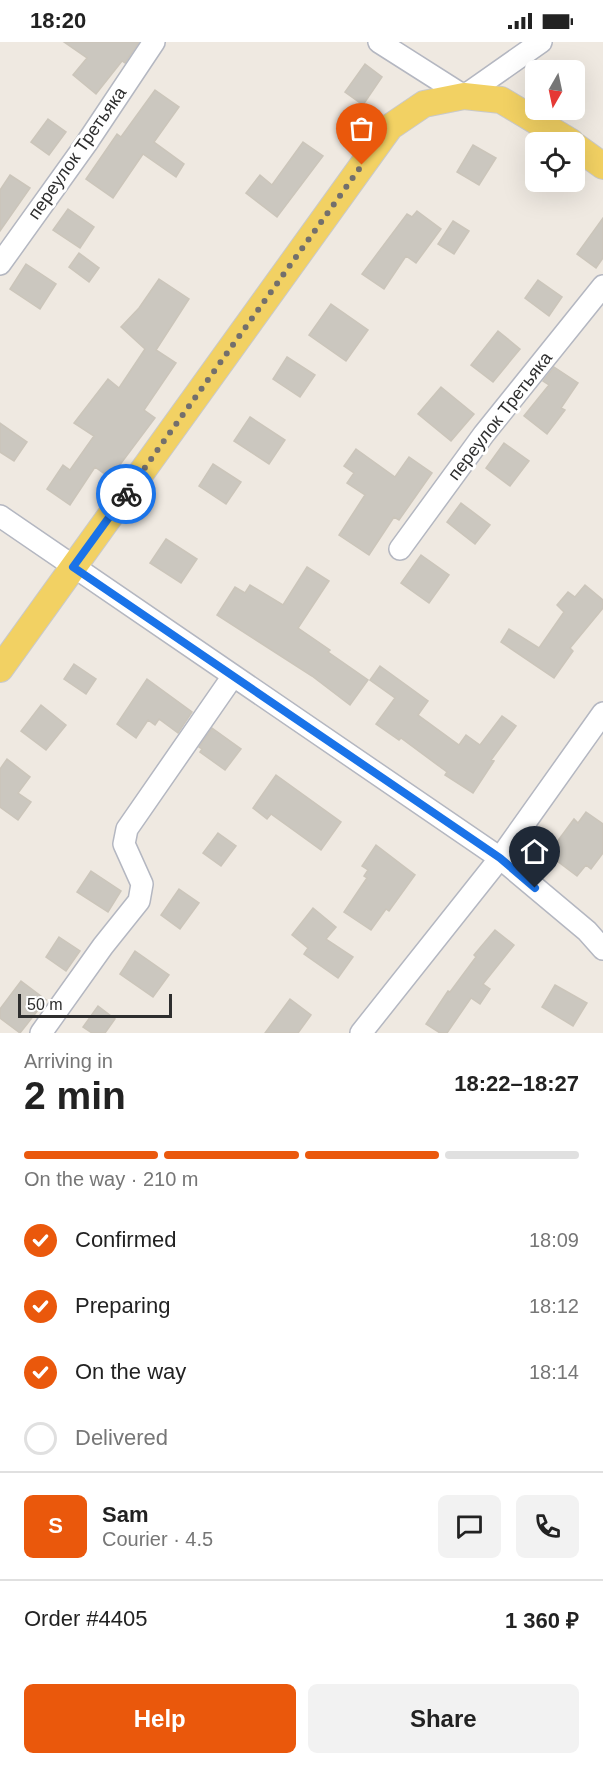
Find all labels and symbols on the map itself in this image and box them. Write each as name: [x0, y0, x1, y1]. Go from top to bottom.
north arrow: [525, 60, 585, 120]
street label: переулок Третьяка: [24, 82, 131, 223]
pin: [336, 103, 387, 165]
street label: переулок Третьяка: [444, 347, 557, 484]
courier: [96, 464, 156, 524]
pin: [509, 826, 560, 888]
scale bar: [18, 991, 172, 1019]

